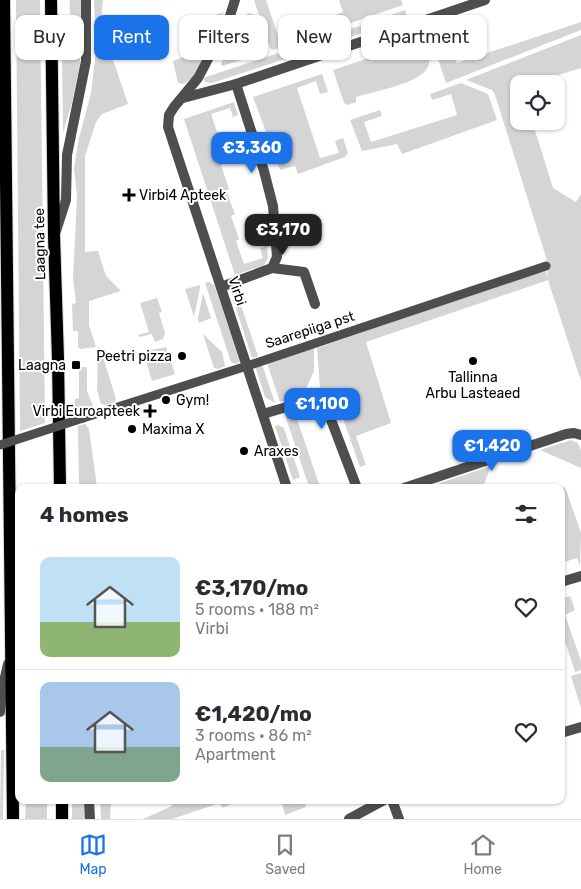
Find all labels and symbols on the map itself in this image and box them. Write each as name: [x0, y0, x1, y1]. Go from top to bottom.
pin: €3,360: [211, 132, 293, 174]
place label: Virbi4 Apteek: [139, 187, 227, 204]
marker: Virbi4 Apteek: [123, 189, 135, 201]
street label: Laagna tee: [31, 208, 49, 280]
pin: €3,170: [242, 214, 324, 256]
street label: Virbi: [224, 274, 250, 308]
street label: Saarepiiga pst: [263, 307, 357, 352]
place label: Peetri pizza: [96, 348, 172, 365]
marker: Peetri pizza: [176, 350, 188, 362]
marker: Tallinna Arbu Lasteaed: [467, 355, 479, 367]
place label: Laagna: [18, 357, 66, 374]
marker: Laagna: [70, 359, 82, 371]
place label: Tallinna Arbu Lasteaed: [426, 369, 520, 402]
pin: €1,100: [281, 388, 363, 430]
place label: Gym!: [176, 392, 209, 409]
marker: Gym!: [160, 394, 172, 406]
place label: Virbi Euroapteek: [33, 403, 141, 420]
marker: Virbi Euroapteek: [144, 405, 156, 417]
place label: Maxima X: [142, 421, 204, 438]
marker: Maxima X: [126, 423, 138, 435]
pin: €1,420: [451, 430, 533, 472]
place label: Araxes: [254, 443, 299, 460]
marker: Araxes: [238, 445, 250, 457]

